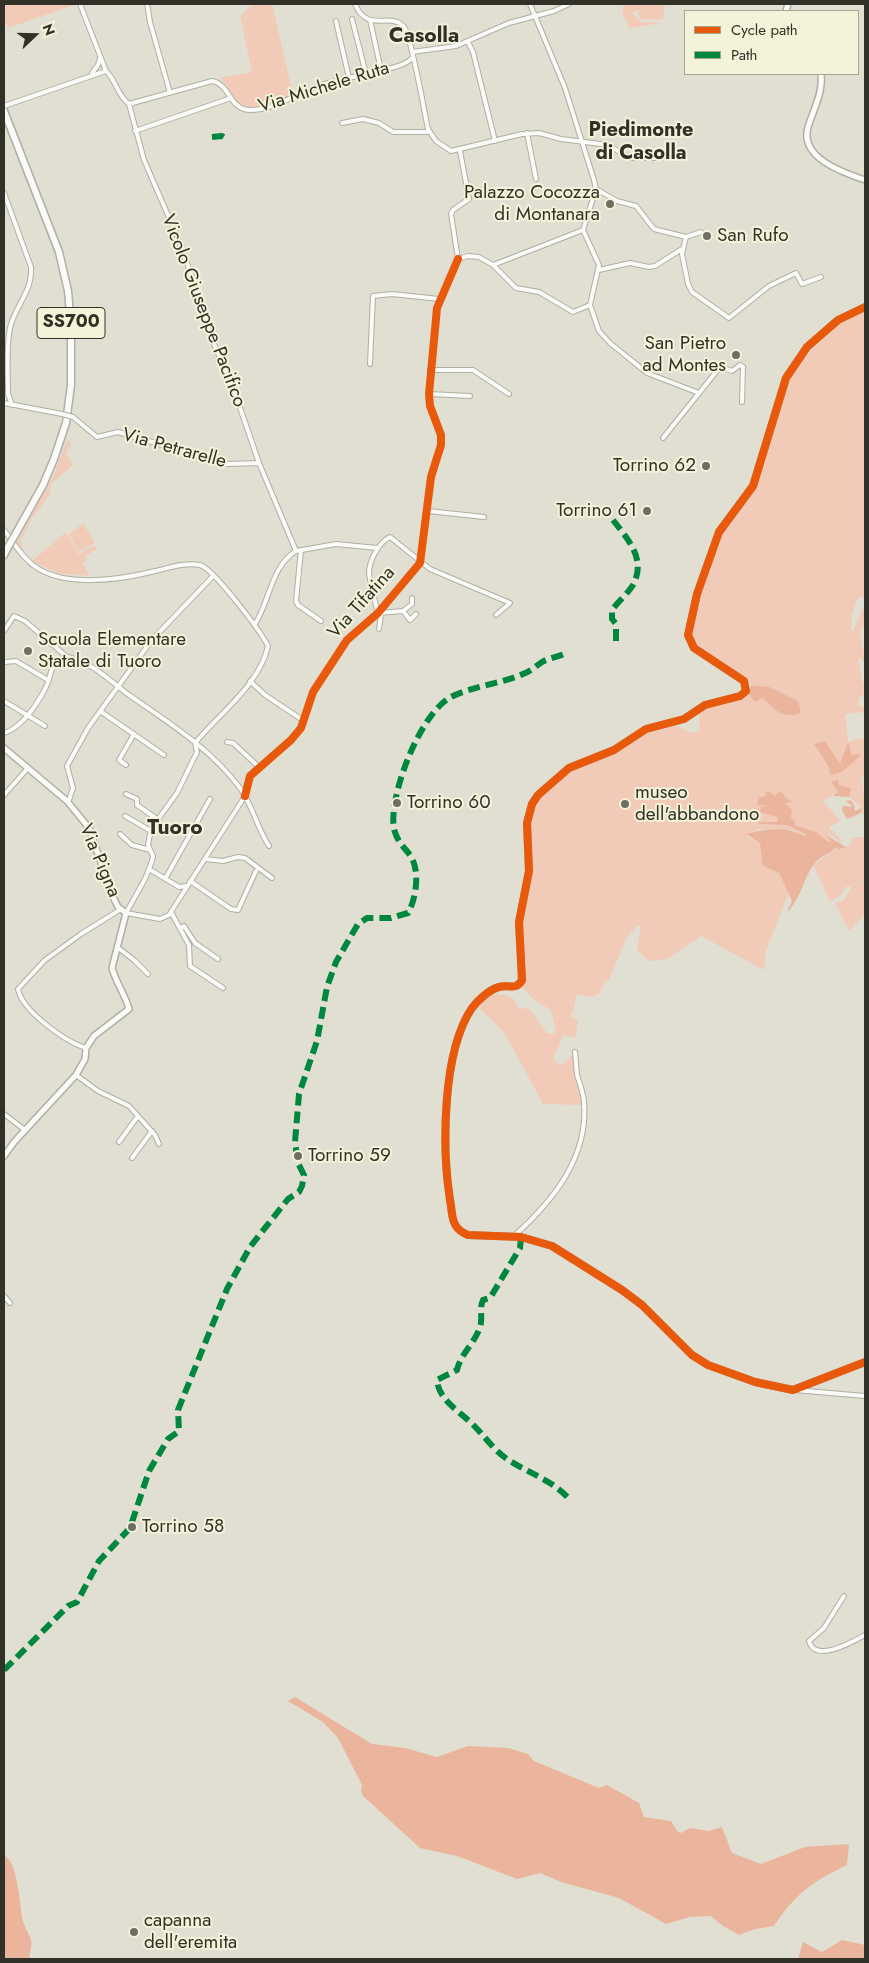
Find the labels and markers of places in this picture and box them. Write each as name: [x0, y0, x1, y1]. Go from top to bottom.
place label: Palazzo Cocozza di Montanara: [464, 182, 600, 226]
marker: Palazzo Cocozza di Montanara: [604, 198, 616, 210]
place label: San Rufo: [717, 225, 789, 247]
marker: San Rufo: [701, 230, 713, 242]
place label: San Pietro ad Montes: [643, 333, 726, 377]
marker: San Pietro ad Montes: [730, 349, 742, 361]
place label: Torrino 62: [613, 455, 696, 477]
marker: Torrino 62: [700, 460, 712, 472]
place label: Torrino 61: [556, 500, 637, 522]
marker: Torrino 61: [641, 505, 653, 517]
place label: Scuola Elementare Statale di Tuoro: [38, 629, 186, 673]
marker: Scuola Elementare Statale di Tuoro: [22, 645, 34, 657]
place label: museo dell'abbandono: [635, 782, 759, 826]
place label: Torrino 60: [407, 792, 491, 814]
marker: Torrino 60: [391, 797, 403, 809]
marker: museo dell'abbandono: [619, 798, 631, 810]
place label: Torrino 59: [308, 1145, 391, 1167]
marker: Torrino 59: [292, 1150, 304, 1162]
place label: Torrino 58: [142, 1516, 224, 1538]
marker: Torrino 58: [126, 1521, 138, 1533]
place label: capanna dell'eremita: [144, 1910, 237, 1954]
marker: capanna dell'eremita: [128, 1926, 140, 1938]

